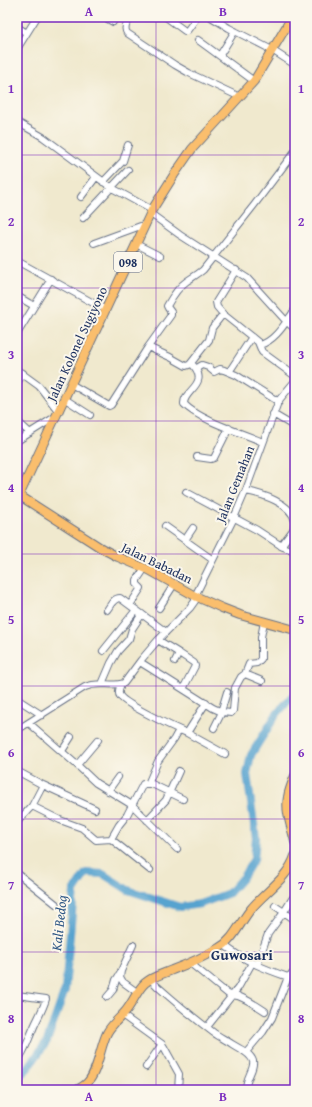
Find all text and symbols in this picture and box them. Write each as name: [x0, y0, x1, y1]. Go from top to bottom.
text: A: [85, 2, 94, 21]
text: B: [219, 2, 227, 21]
text: 1: [8, 79, 14, 98]
text: 1: [298, 79, 304, 98]
text: 2: [8, 212, 15, 231]
text: 2: [298, 212, 305, 231]
road number: 098: [114, 252, 142, 272]
street label: Jalan Kolonel Sugiyono: [41, 283, 112, 406]
text: 3: [8, 345, 14, 364]
text: 3: [298, 345, 304, 364]
street label: Jalan Gemahan: [210, 442, 259, 527]
text: 4: [8, 478, 15, 497]
text: 4: [298, 478, 305, 497]
street label: Jalan Babadan: [116, 537, 196, 589]
text: 5: [8, 610, 15, 629]
text: 5: [298, 610, 305, 629]
text: 6: [8, 743, 15, 762]
text: 6: [298, 743, 305, 762]
text: 7: [8, 876, 15, 895]
text: 7: [298, 876, 305, 895]
water label: Kali Bedog: [46, 894, 72, 953]
district label: Guwosari: [211, 944, 273, 965]
text: 8: [8, 1009, 15, 1028]
text: 8: [298, 1009, 305, 1028]
text: A: [85, 1087, 94, 1106]
text: B: [219, 1087, 227, 1106]

